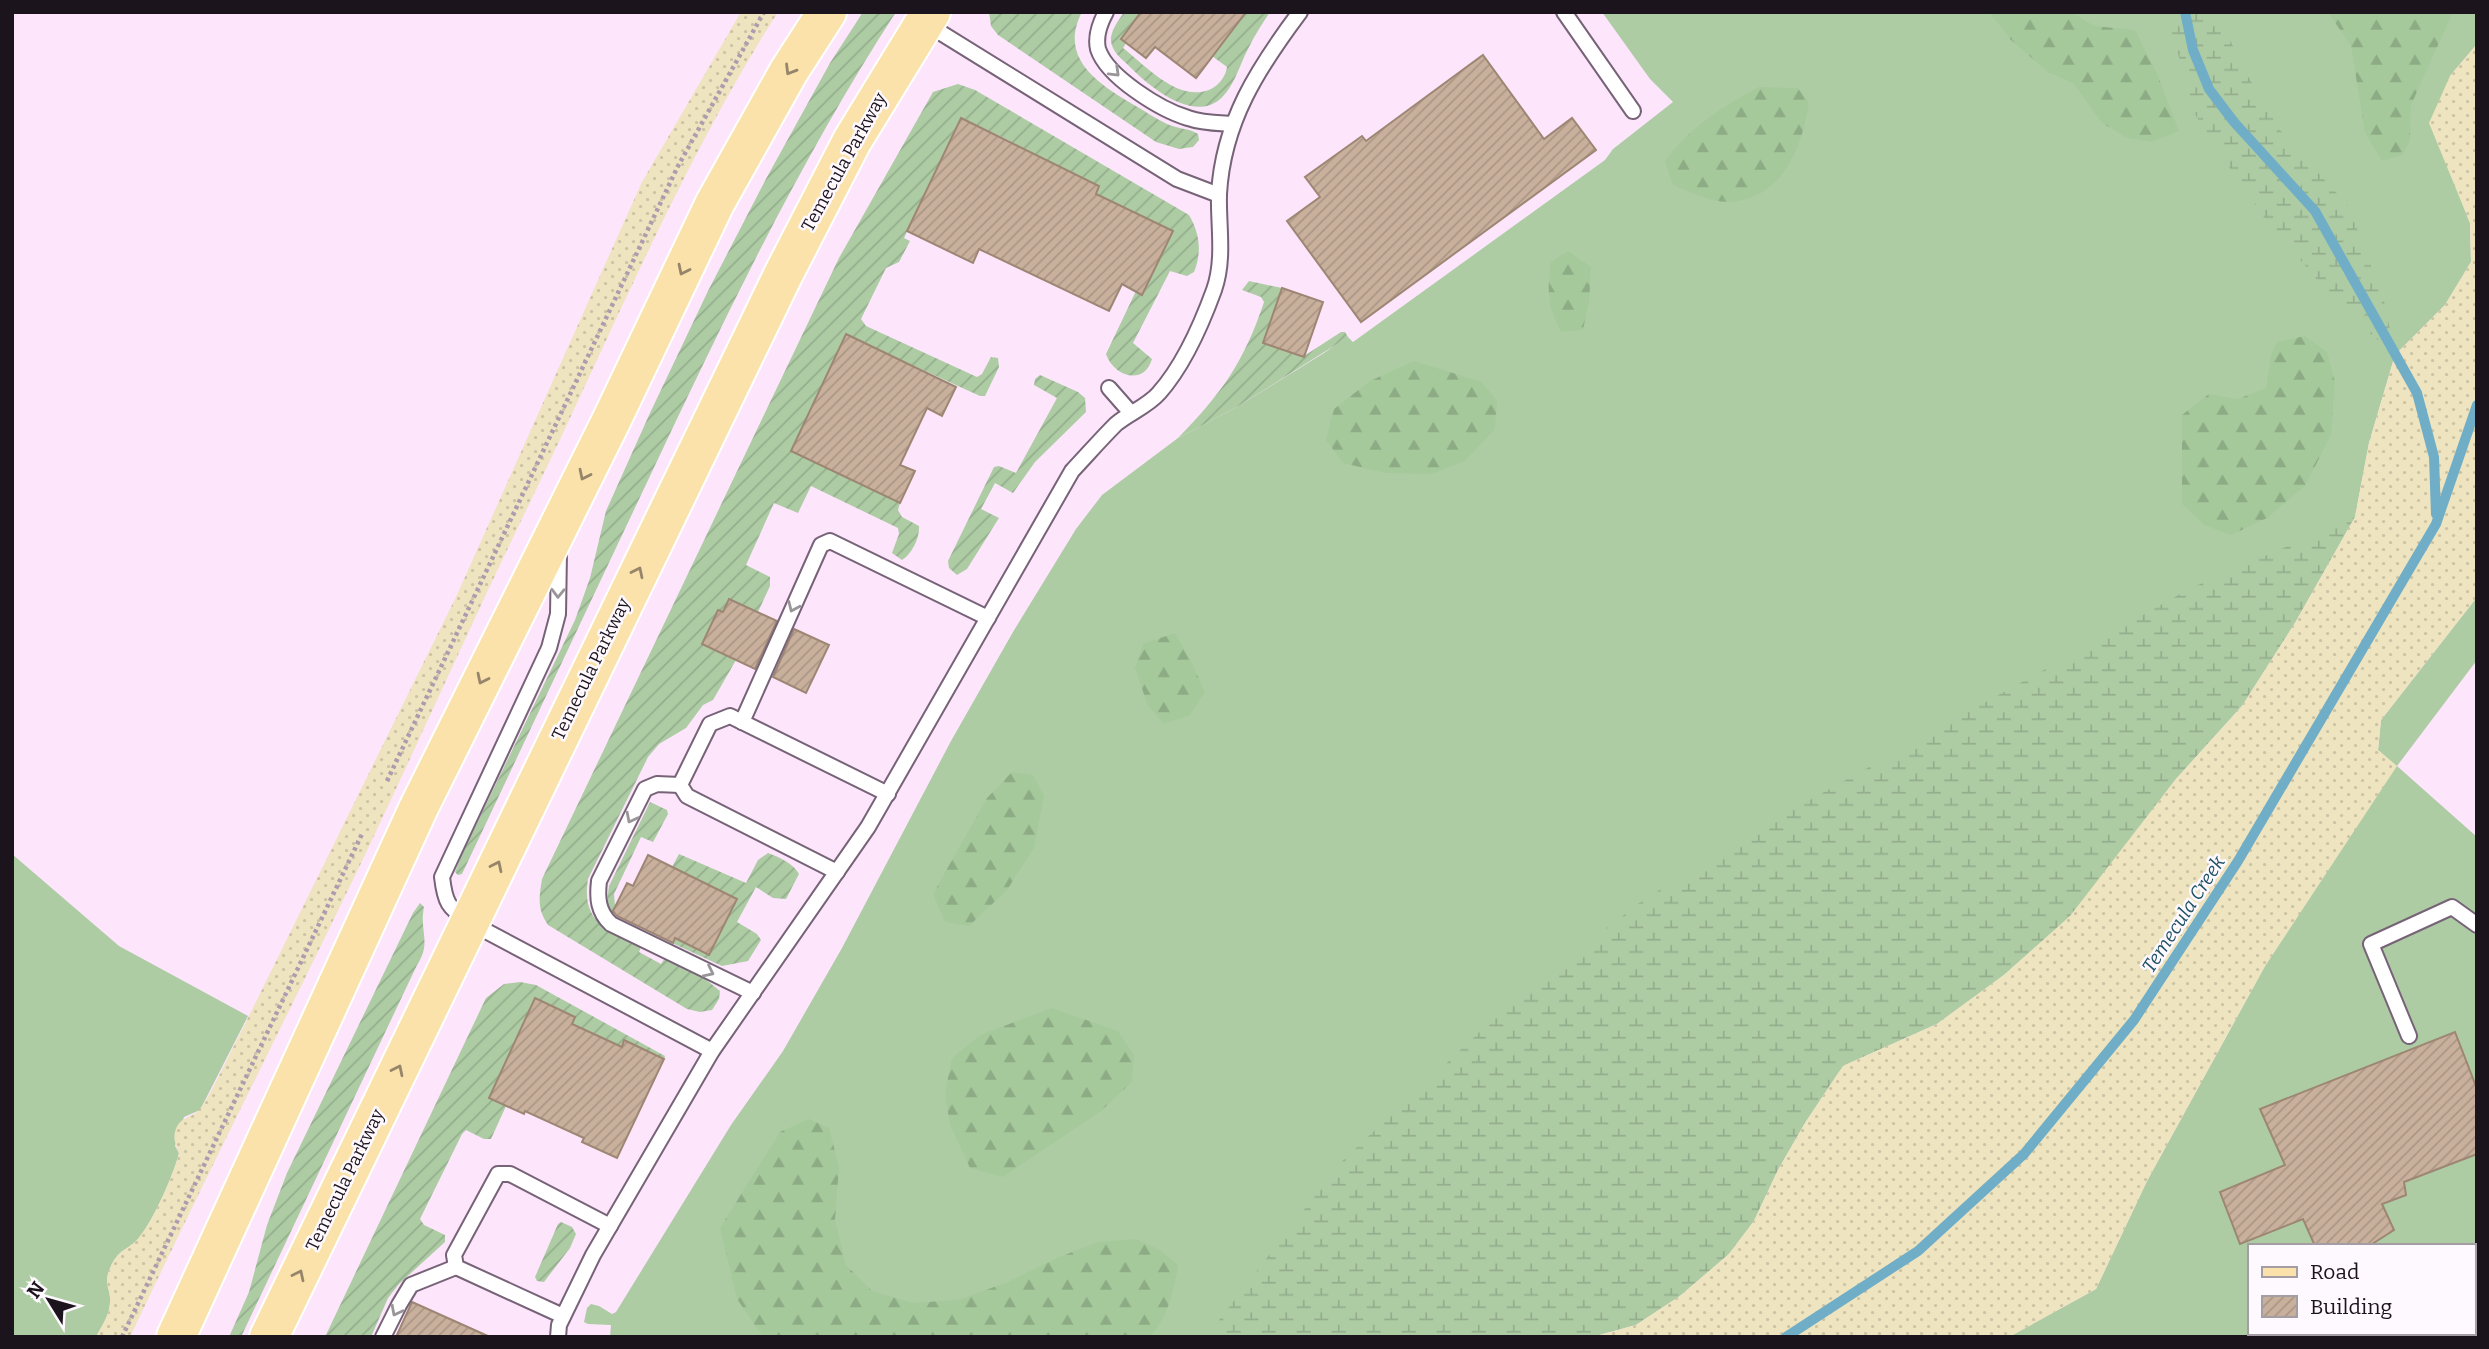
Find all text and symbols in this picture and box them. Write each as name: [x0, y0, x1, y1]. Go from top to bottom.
one-way arrow: [786, 63, 799, 76]
one-way arrow: [1107, 64, 1120, 77]
street label: Temecula Parkway: [797, 88, 892, 235]
one-way arrow: [677, 263, 691, 275]
one-way arrow: [578, 468, 592, 480]
one-way arrow: [629, 567, 643, 579]
one-way arrow: [550, 588, 566, 598]
street label: Temecula Parkway: [547, 594, 635, 744]
one-way arrow: [787, 600, 801, 612]
one-way arrow: [477, 672, 491, 684]
one-way arrow: [625, 811, 639, 823]
water label: Temecula Creek: [2137, 851, 2230, 977]
one-way arrow: [488, 860, 502, 873]
one-way arrow: [702, 963, 714, 977]
one-way arrow: [389, 1065, 403, 1077]
street label: Temecula Parkway: [301, 1105, 389, 1255]
legend: [2248, 1244, 2475, 1335]
text: Road: [2310, 1259, 2359, 1285]
north arrow: [14, 1265, 84, 1335]
one-way arrow: [290, 1270, 304, 1282]
text: N: [22, 1277, 50, 1303]
text: Building: [2310, 1294, 2393, 1320]
one-way arrow: [391, 1304, 405, 1316]

